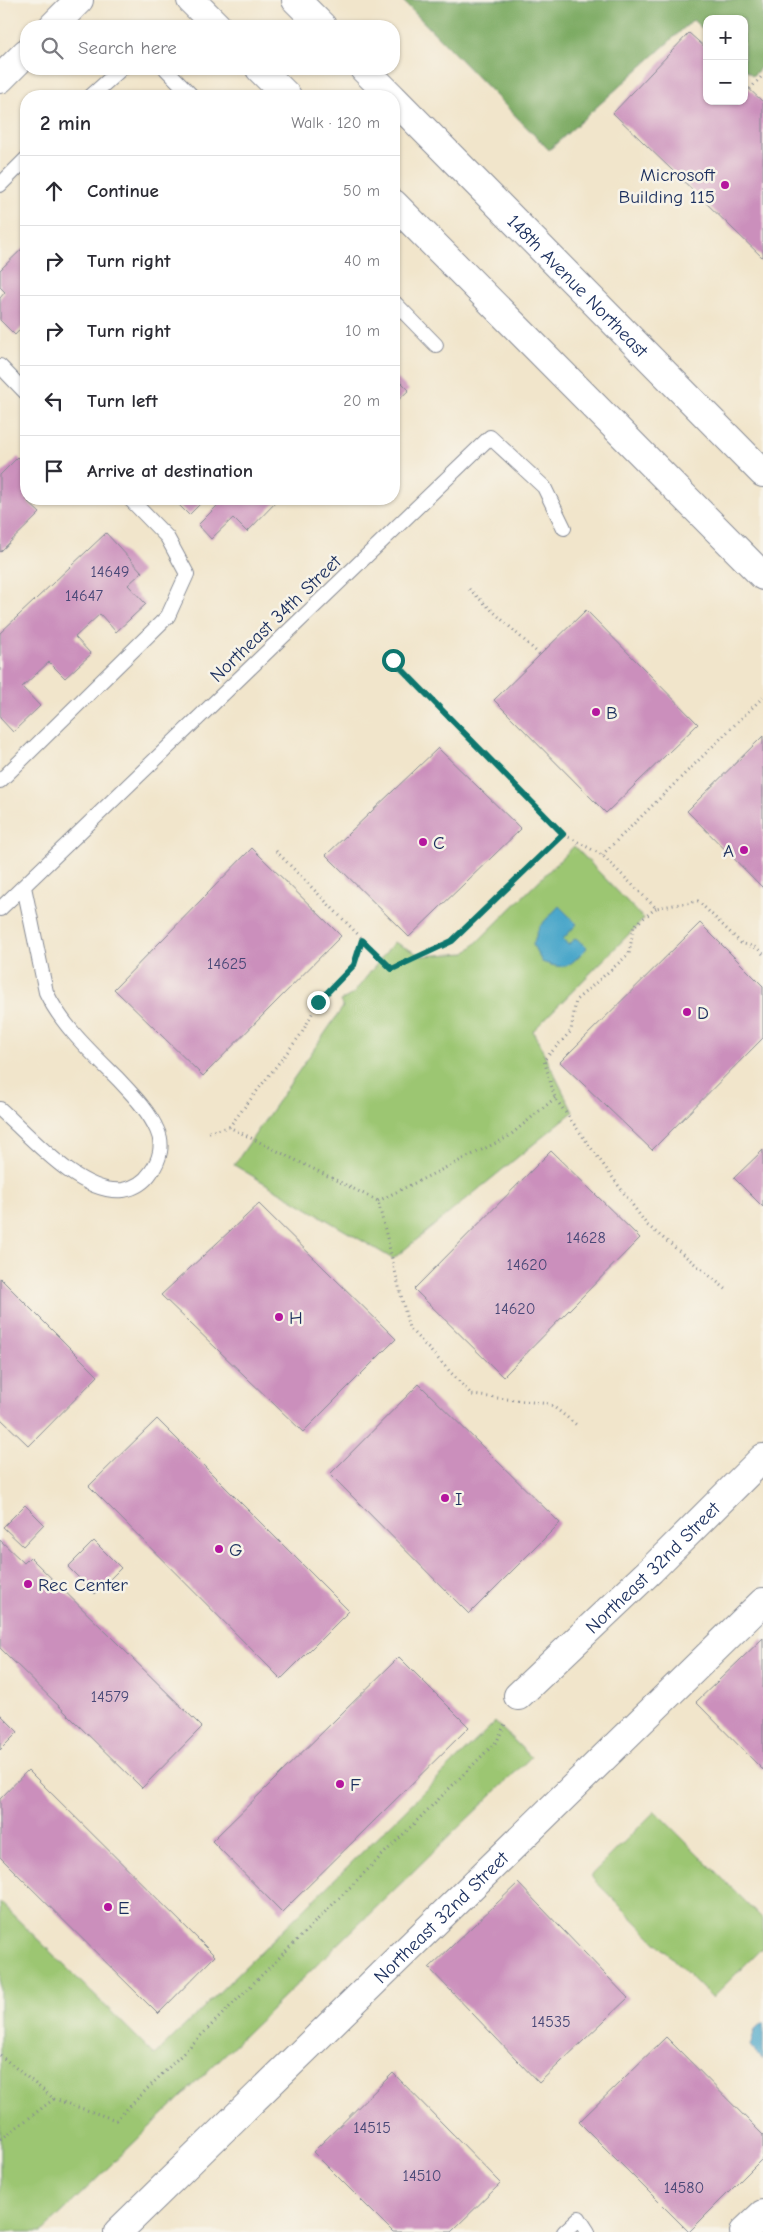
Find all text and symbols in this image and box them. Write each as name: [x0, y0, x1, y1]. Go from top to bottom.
map controls: [703, 15, 748, 105]
button: +: [703, 15, 748, 60]
search box: [20, 20, 400, 75]
icon: search: [38, 34, 66, 62]
text: Search here: [78, 37, 177, 59]
button: −: [703, 60, 748, 105]
text: 2 min: [40, 111, 91, 135]
text: Walk · 120 m: [291, 114, 380, 132]
place label: Microsoft Building 115: [618, 164, 716, 208]
icon: ahead: [40, 177, 68, 205]
marker: Microsoft Building 115: [719, 179, 731, 191]
text: Continue: [87, 180, 159, 202]
text: 50 m: [343, 182, 380, 200]
street label: 148th Avenue Northeast: [502, 210, 653, 362]
icon: right: [40, 247, 68, 275]
text: Turn right: [87, 250, 171, 272]
text: 40 m: [344, 252, 380, 270]
icon: right: [40, 317, 68, 345]
text: Turn right: [87, 320, 171, 342]
text: 10 m: [345, 322, 380, 340]
icon: left: [40, 387, 68, 415]
text: Turn left: [87, 390, 158, 412]
text: 20 m: [343, 392, 380, 410]
icon: arrive: [40, 457, 68, 485]
text: Arrive at destination: [87, 460, 253, 482]
street label: Northeast 34th Street: [206, 550, 346, 687]
house number: 14649: [91, 563, 129, 581]
house number: 14647: [65, 587, 103, 605]
route start: [382, 649, 405, 672]
place label: B: [606, 702, 618, 724]
marker: B: [590, 706, 602, 718]
place label: C: [433, 832, 445, 854]
marker: C: [417, 836, 429, 848]
place label: A: [723, 840, 734, 862]
marker: A: [738, 844, 750, 856]
house number: 14625: [207, 955, 247, 973]
route end: [307, 991, 330, 1014]
place label: D: [697, 1002, 709, 1024]
marker: D: [681, 1006, 693, 1018]
house number: 14628: [566, 1229, 606, 1247]
house number: 14620: [507, 1256, 547, 1274]
house number: 14620: [495, 1300, 535, 1318]
place label: H: [289, 1307, 303, 1329]
marker: H: [273, 1311, 285, 1323]
place label: I: [455, 1488, 462, 1510]
marker: I: [439, 1492, 451, 1504]
street label: Northeast 32nd Street: [581, 1497, 725, 1638]
place label: G: [229, 1539, 243, 1561]
marker: G: [213, 1543, 225, 1555]
place label: Rec Center: [38, 1574, 128, 1596]
marker: Rec Center: [22, 1578, 34, 1590]
house number: 14579: [91, 1688, 129, 1706]
place label: F: [350, 1774, 361, 1796]
marker: F: [334, 1778, 346, 1790]
street label: Northeast 32nd Street: [370, 1847, 513, 1988]
place label: E: [118, 1897, 129, 1919]
marker: E: [102, 1901, 114, 1913]
house number: 14535: [531, 2013, 571, 2031]
house number: 14515: [353, 2119, 391, 2137]
house number: 14510: [403, 2167, 441, 2185]
house number: 14580: [664, 2179, 704, 2197]

